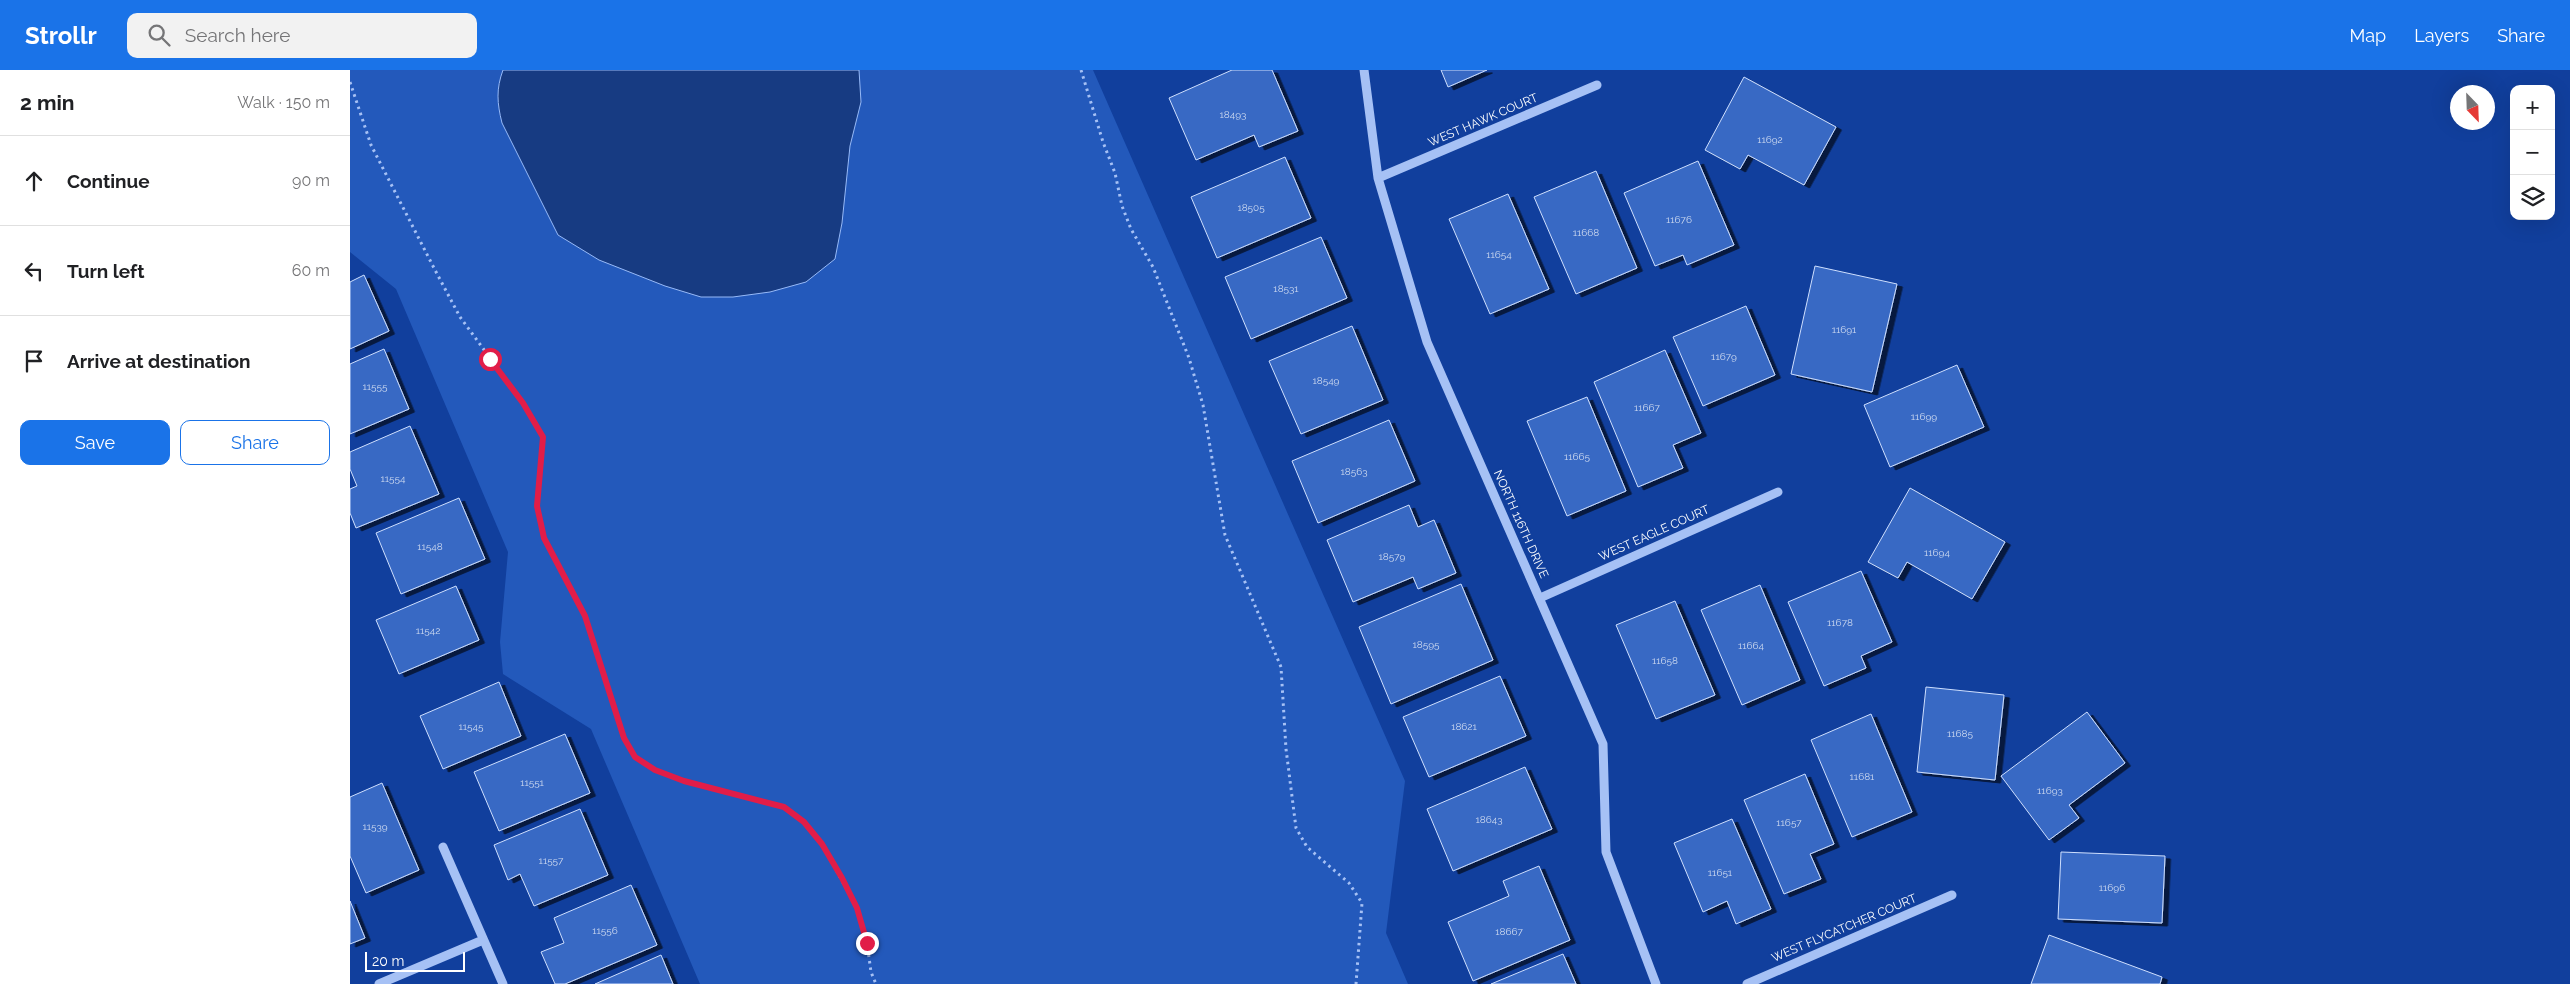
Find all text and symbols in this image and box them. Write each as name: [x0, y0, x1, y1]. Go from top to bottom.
search box: [127, 13, 477, 58]
text: Strollr: [25, 21, 97, 50]
icon: search: [145, 21, 173, 49]
text: Search here: [185, 24, 290, 46]
text: Map: [2350, 25, 2386, 46]
text: Layers: [2414, 25, 2469, 46]
text: Share: [2497, 25, 2545, 46]
north arrow: [2450, 85, 2495, 130]
map controls: [2510, 85, 2555, 220]
button: +: [2510, 85, 2555, 130]
text: 2 min: [20, 90, 74, 115]
street label: WEST HAWK COURT: [1426, 90, 1541, 149]
text: Walk · 150 m: [237, 93, 330, 112]
house number: 18493: [1220, 109, 1246, 120]
button: −: [2510, 130, 2555, 175]
house number: 11692: [1757, 134, 1783, 145]
icon: ahead: [20, 167, 48, 195]
text: Continue: [67, 170, 150, 192]
text: 90 m: [292, 171, 330, 190]
button: layers: [2510, 175, 2555, 220]
house number: 18505: [1237, 202, 1265, 213]
house number: 11676: [1666, 214, 1692, 225]
house number: 11668: [1573, 227, 1599, 238]
house number: 11654: [1486, 249, 1512, 260]
icon: left: [20, 257, 48, 285]
text: Turn left: [67, 260, 144, 282]
text: 60 m: [292, 261, 330, 280]
house number: 18531: [1273, 283, 1299, 294]
house number: 11691: [1832, 324, 1857, 335]
icon: arrive: [20, 347, 48, 375]
route start: [479, 348, 502, 371]
text: Arrive at destination: [67, 350, 251, 372]
house number: 11679: [1711, 351, 1737, 362]
house number: 18549: [1313, 375, 1340, 386]
house number: 11555: [363, 381, 388, 392]
house number: 11667: [1634, 402, 1661, 413]
house number: 11699: [1911, 411, 1937, 422]
button: Save: [20, 420, 170, 465]
button: Share: [180, 420, 330, 465]
house number: 11665: [1564, 451, 1591, 462]
house number: 18563: [1340, 466, 1368, 477]
street label: NORTH 116TH DRIVE: [1491, 468, 1551, 580]
house number: 11554: [381, 473, 406, 484]
street label: WEST EAGLE COURT: [1597, 502, 1712, 564]
house number: 11548: [417, 541, 443, 552]
house number: 11694: [1924, 547, 1950, 558]
house number: 18579: [1379, 551, 1406, 562]
house number: 11678: [1827, 617, 1853, 628]
house number: 11542: [416, 625, 440, 636]
house number: 18595: [1413, 639, 1440, 650]
house number: 11664: [1738, 640, 1765, 651]
house number: 11658: [1652, 655, 1678, 666]
house number: 11545: [459, 721, 484, 732]
house number: 18621: [1451, 721, 1478, 732]
house number: 11685: [1947, 728, 1974, 739]
house number: 11681: [1850, 771, 1875, 782]
house number: 11551: [520, 777, 545, 788]
house number: 11693: [2037, 785, 2063, 796]
house number: 18643: [1475, 814, 1503, 825]
house number: 11657: [1776, 817, 1802, 828]
house number: 11539: [362, 821, 388, 832]
house number: 11557: [539, 855, 564, 866]
house number: 11651: [1708, 867, 1733, 878]
house number: 11696: [2099, 882, 2125, 893]
street label: WEST FLYCATCHER COURT: [1769, 891, 1919, 965]
house number: 11556: [592, 925, 618, 936]
house number: 18667: [1495, 926, 1523, 937]
route end: [856, 932, 879, 955]
scale bar: [365, 949, 465, 972]
text: 20 m: [372, 953, 404, 969]

